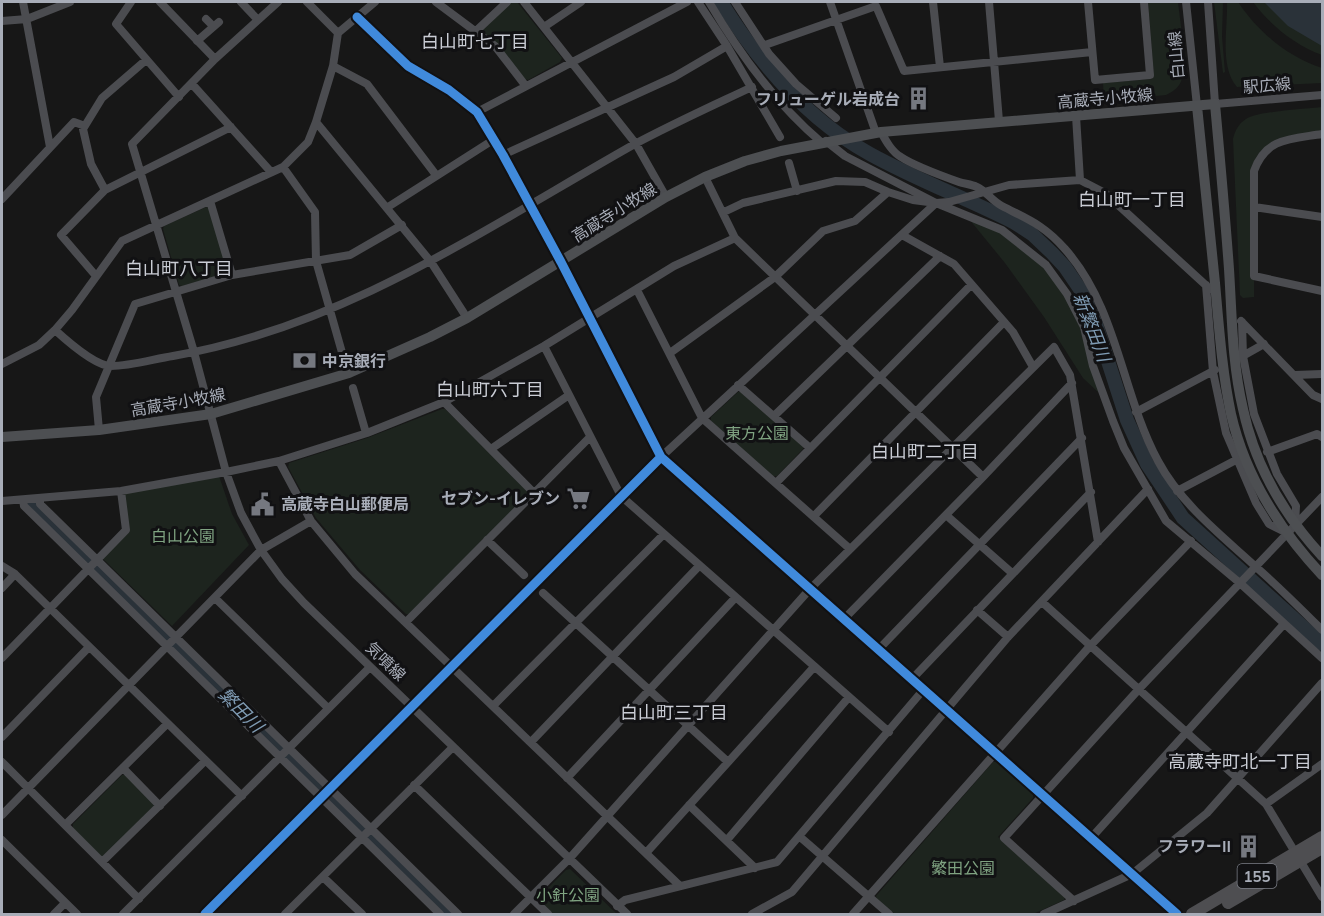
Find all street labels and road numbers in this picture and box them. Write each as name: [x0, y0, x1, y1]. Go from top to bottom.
street label: 白山線: [1164, 30, 1188, 80]
street label: 駅広線: [1242, 73, 1292, 97]
street label: 高蔵寺小牧線: [1056, 84, 1154, 112]
street label: 高蔵寺小牧線: [568, 178, 660, 246]
street label: 高蔵寺小牧線: [129, 384, 227, 420]
street label: 気噴線: [362, 637, 410, 685]
road number: 155: [1238, 864, 1276, 888]

